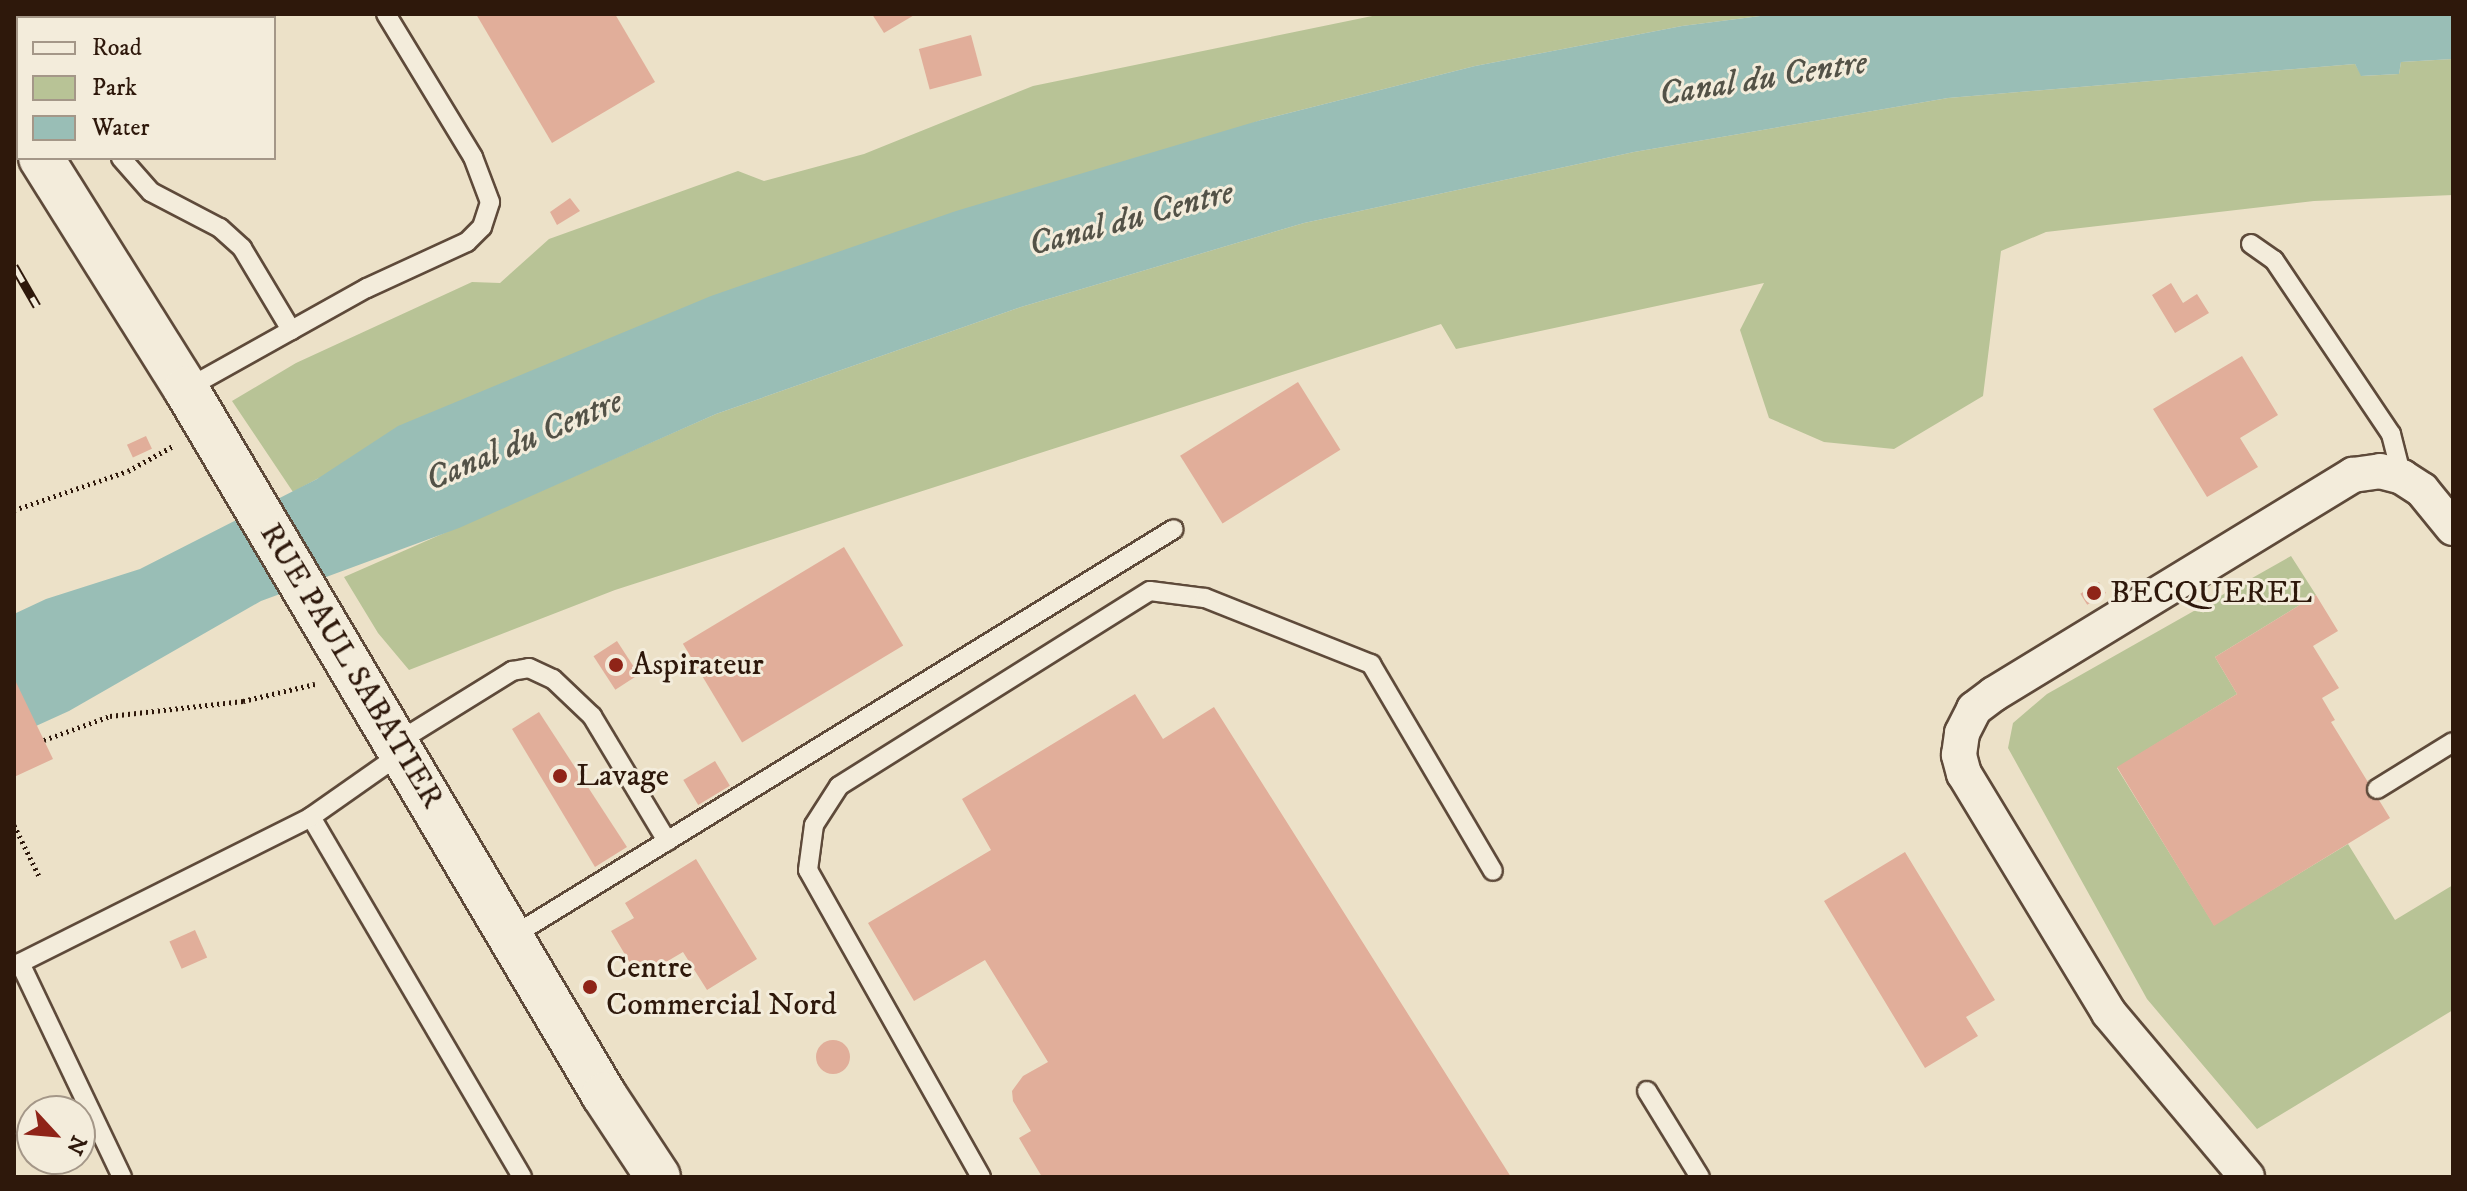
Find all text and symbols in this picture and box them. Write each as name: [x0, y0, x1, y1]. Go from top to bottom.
legend: [16, 16, 276, 160]
text: Road: [92, 33, 142, 63]
water label: Canal du Centre: [1656, 42, 1870, 116]
text: Park: [92, 73, 137, 103]
text: Water: [92, 113, 149, 143]
water label: Canal du Centre: [1024, 172, 1238, 266]
water label: Canal du Centre: [419, 381, 629, 501]
street label: RUE PAUL SABATIER: [251, 517, 451, 815]
place label: BECQUEREL: [2110, 574, 2312, 612]
marker: BECQUEREL: [2085, 584, 2103, 602]
place label: Aspirateur: [632, 646, 764, 684]
marker: Aspirateur: [607, 656, 625, 674]
place label: Lavage: [576, 757, 669, 795]
marker: Lavage: [551, 767, 569, 785]
place label: Centre Commercial Nord: [606, 950, 837, 1025]
marker: Centre Commercial Nord: [581, 978, 599, 996]
north arrow: [16, 1095, 96, 1175]
text: N: [60, 1131, 92, 1159]

